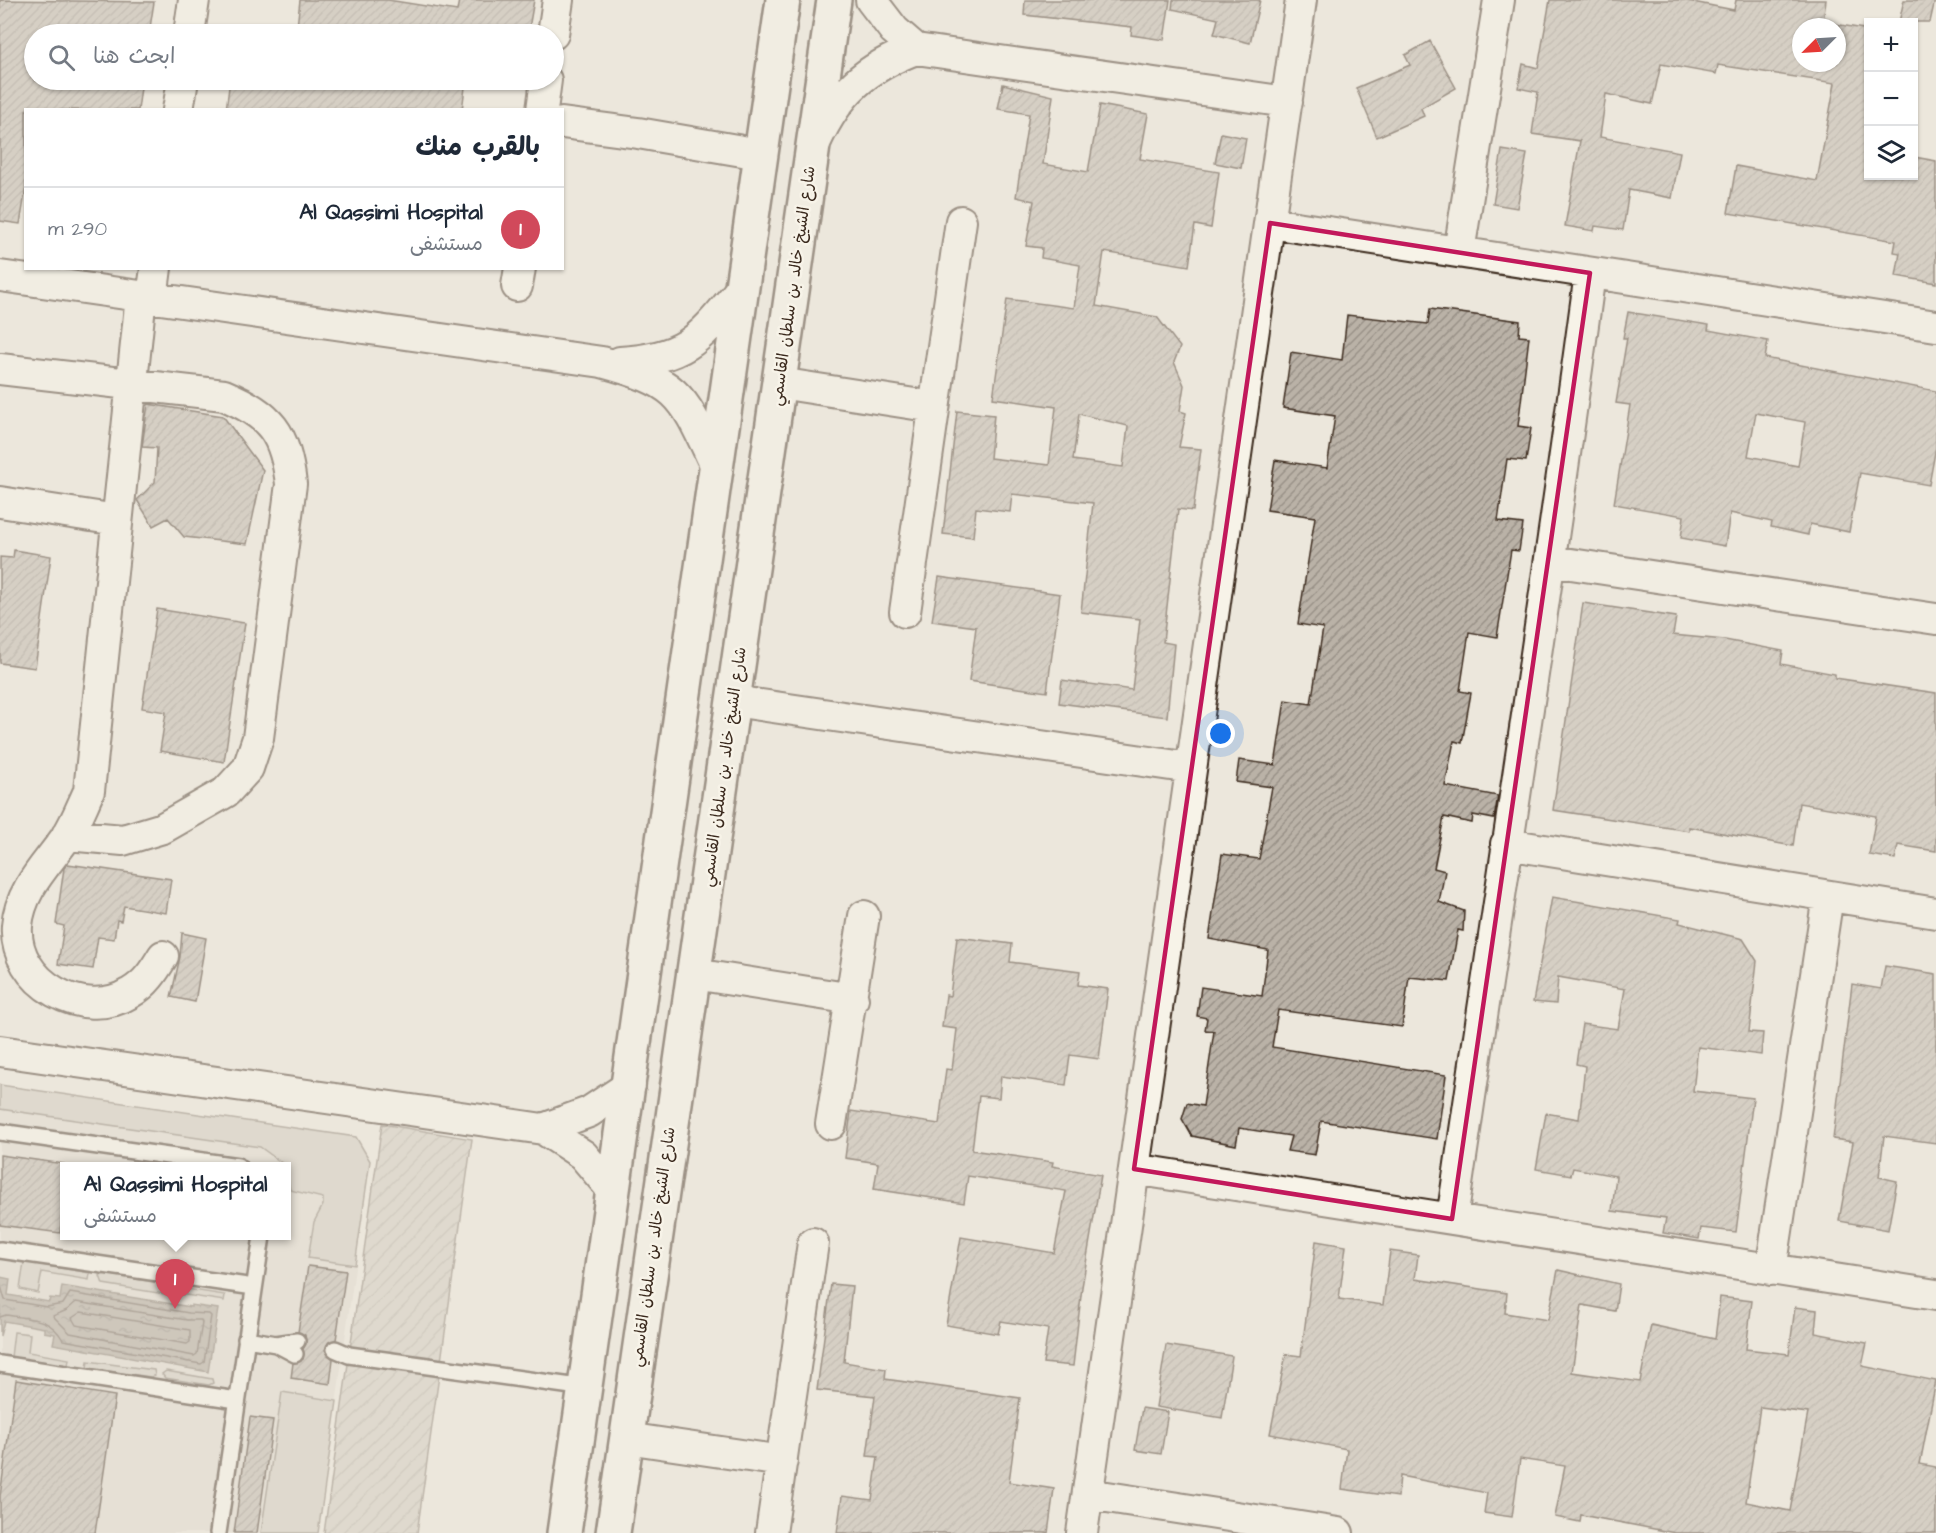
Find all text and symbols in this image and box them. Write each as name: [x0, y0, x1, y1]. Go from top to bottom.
north arrow: [1792, 18, 1846, 72]
map controls: [1864, 18, 1918, 180]
button: +: [1864, 18, 1918, 72]
search box: [24, 24, 564, 90]
icon: search: [45, 41, 78, 74]
text: ابحث هنا: [93, 41, 175, 72]
button: −: [1864, 72, 1918, 126]
button: layers: [1864, 126, 1918, 180]
text: بالقرب منك: [416, 129, 540, 165]
street label: شارع الشيخ خالد بن سلطان القاسمي: [765, 165, 824, 408]
text: Al Qassimi Hospital: [299, 197, 483, 228]
text: 290 m: [48, 215, 107, 243]
text: 1: [519, 215, 522, 243]
text: مستشفى: [410, 230, 483, 258]
street label: شارع الشيخ خالد بن سلطان القاسمي: [696, 646, 755, 889]
your location: [1206, 719, 1235, 748]
street label: شارع الشيخ خالد بن سلطان القاسمي: [625, 1126, 684, 1369]
popup: [60, 1162, 291, 1240]
text: Al Qassimi Hospital: [84, 1169, 267, 1200]
text: مستشفى: [84, 1202, 157, 1230]
pin: 1: [156, 1260, 195, 1309]

